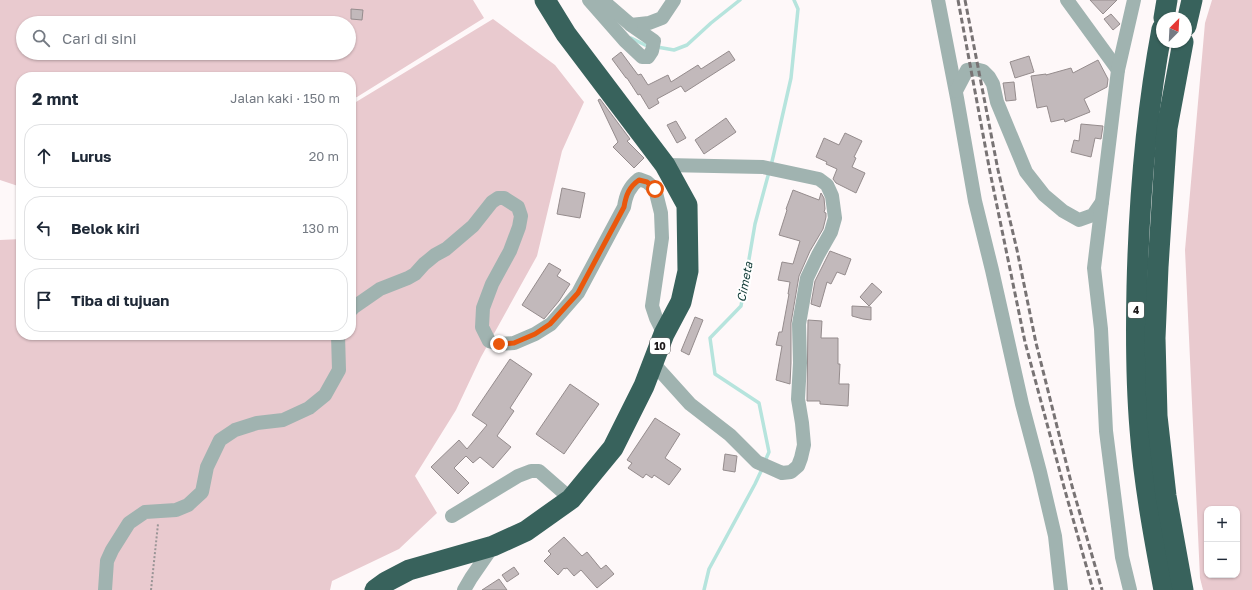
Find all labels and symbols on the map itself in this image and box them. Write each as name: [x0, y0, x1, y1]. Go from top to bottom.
north arrow: [1156, 12, 1192, 48]
route start: [646, 180, 664, 198]
water label: Cimeta: [733, 259, 756, 303]
road number: 4: [1128, 302, 1144, 318]
route end: [490, 335, 508, 353]
road number: 10: [650, 338, 670, 354]

